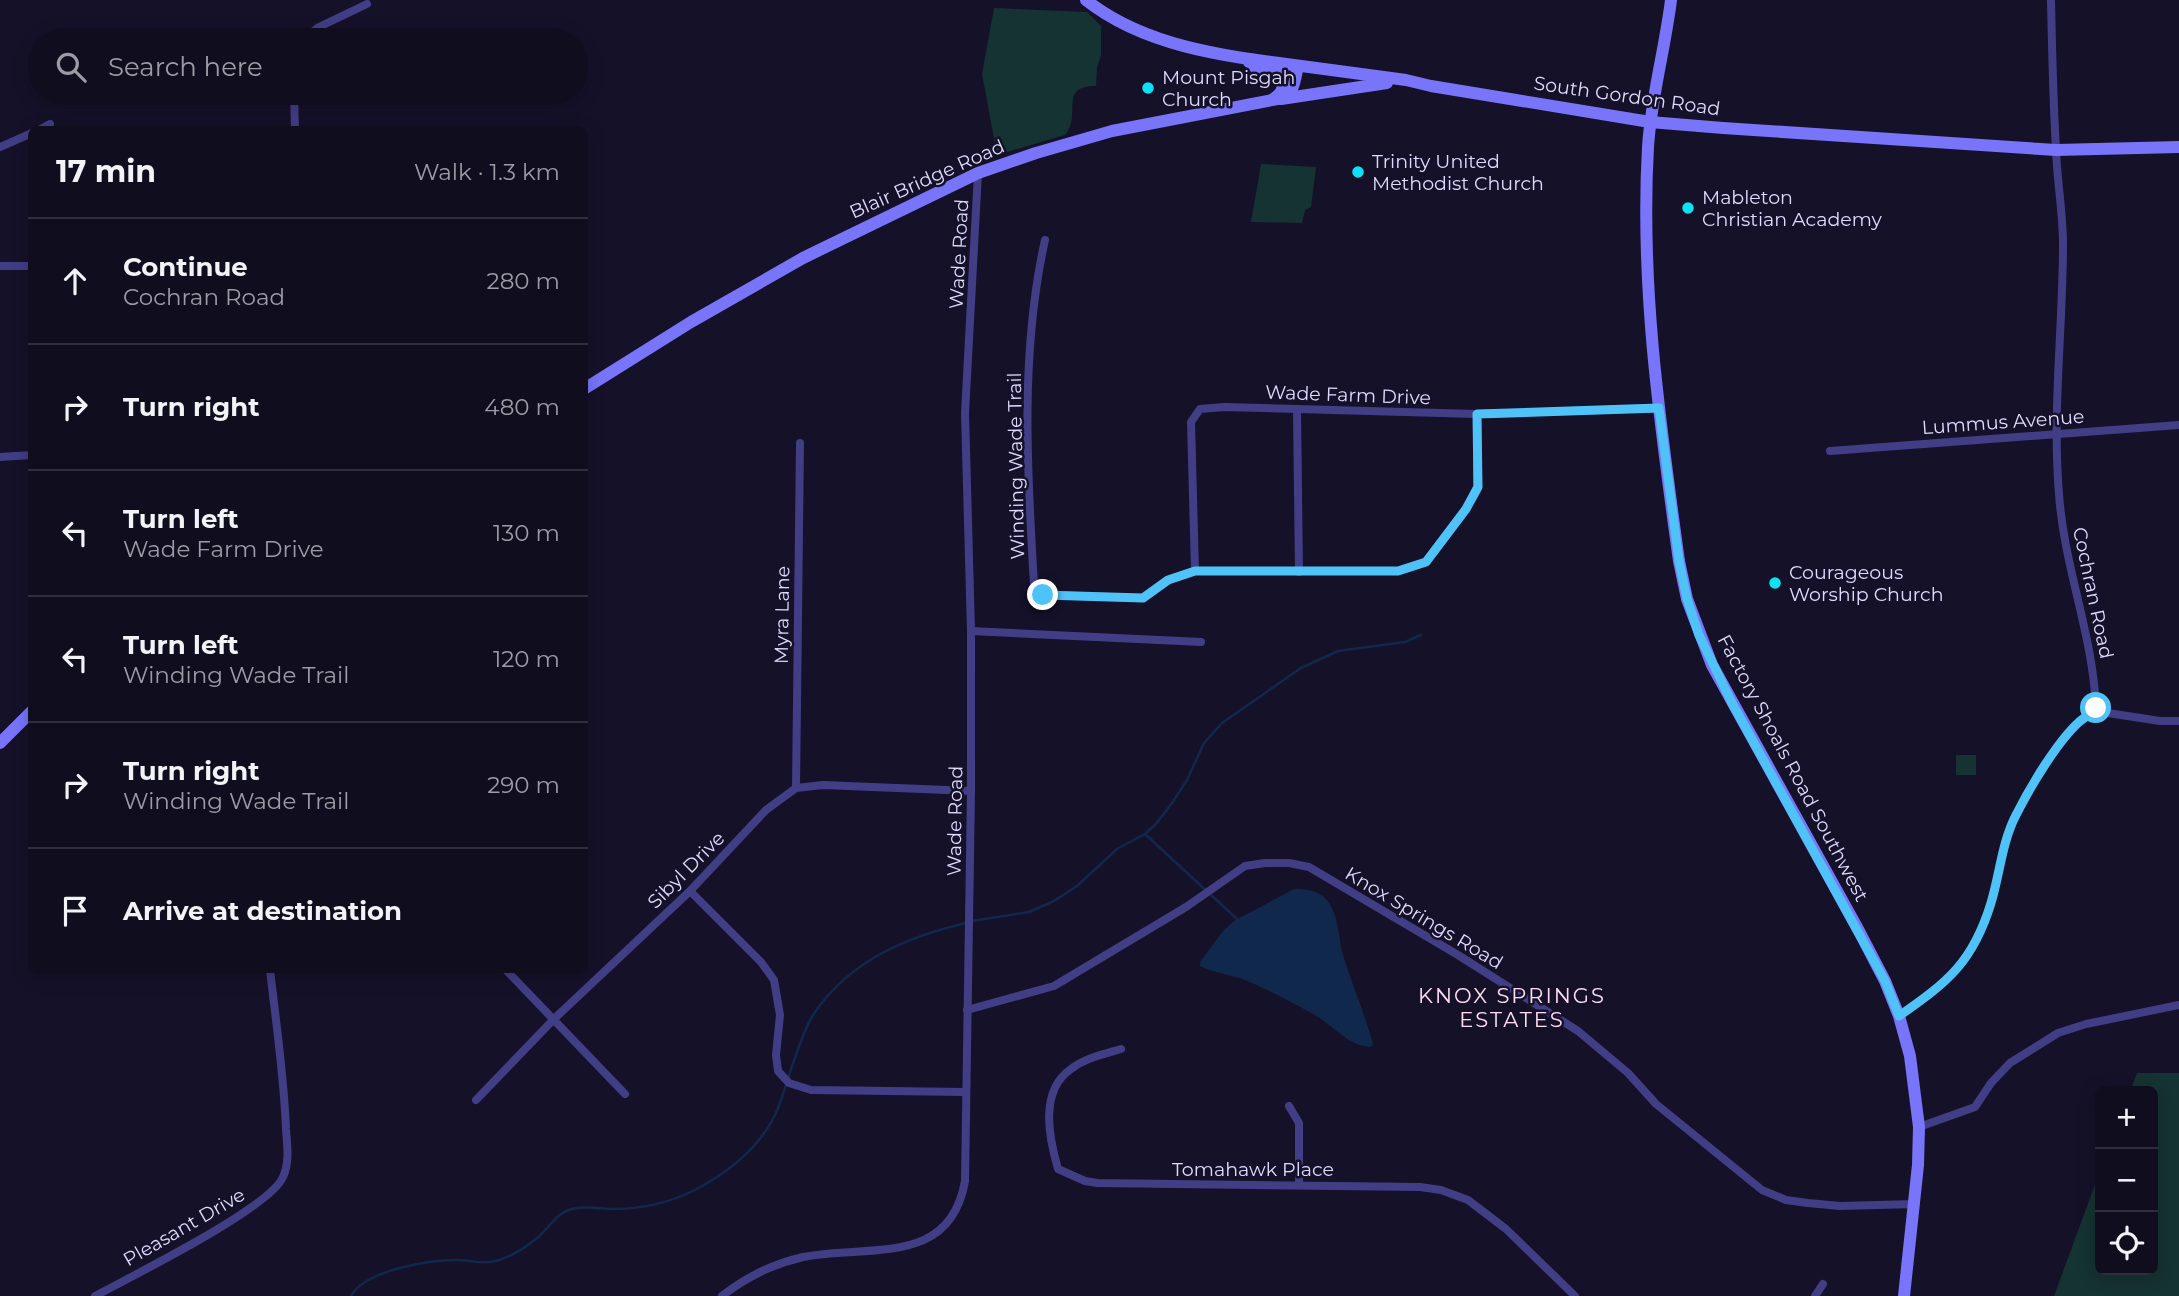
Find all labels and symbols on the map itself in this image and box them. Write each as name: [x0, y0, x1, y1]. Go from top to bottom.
place label: Mount Pisgah Church: [1162, 66, 1295, 111]
street label: South Gordon Road: [1532, 72, 1722, 120]
marker: Mount Pisgah Church: [1140, 80, 1156, 96]
street label: Blair Bridge Road: [846, 134, 1008, 224]
place label: Trinity United Methodist Church: [1372, 150, 1544, 195]
marker: Trinity United Methodist Church: [1350, 164, 1366, 180]
place label: Mableton Christian Academy: [1702, 186, 1883, 231]
street label: Wade Road: [945, 198, 973, 310]
marker: Mableton Christian Academy: [1680, 200, 1696, 216]
street label: Winding Wade Trail: [1003, 372, 1029, 560]
street label: Wade Farm Drive: [1265, 381, 1431, 409]
street label: Lummus Avenue: [1921, 405, 2085, 439]
street label: Cochran Road: [2068, 525, 2118, 661]
place label: Courageous Worship Church: [1789, 561, 1944, 606]
street label: Myra Lane: [770, 566, 794, 664]
marker: Courageous Worship Church: [1767, 575, 1783, 591]
route end: [1027, 579, 1058, 610]
street label: Factory Shoals Road Southwest: [1713, 631, 1873, 906]
route start: [2080, 692, 2111, 723]
street label: Wade Road: [943, 766, 967, 876]
street label: Sibyl Drive: [643, 827, 729, 913]
street label: Knox Springs Road: [1341, 862, 1507, 974]
district label: KNOX SPRINGS ESTATES: [1418, 983, 1606, 1032]
street label: Tomahawk Place: [1172, 1158, 1334, 1181]
street label: Pleasant Drive: [119, 1183, 249, 1271]

